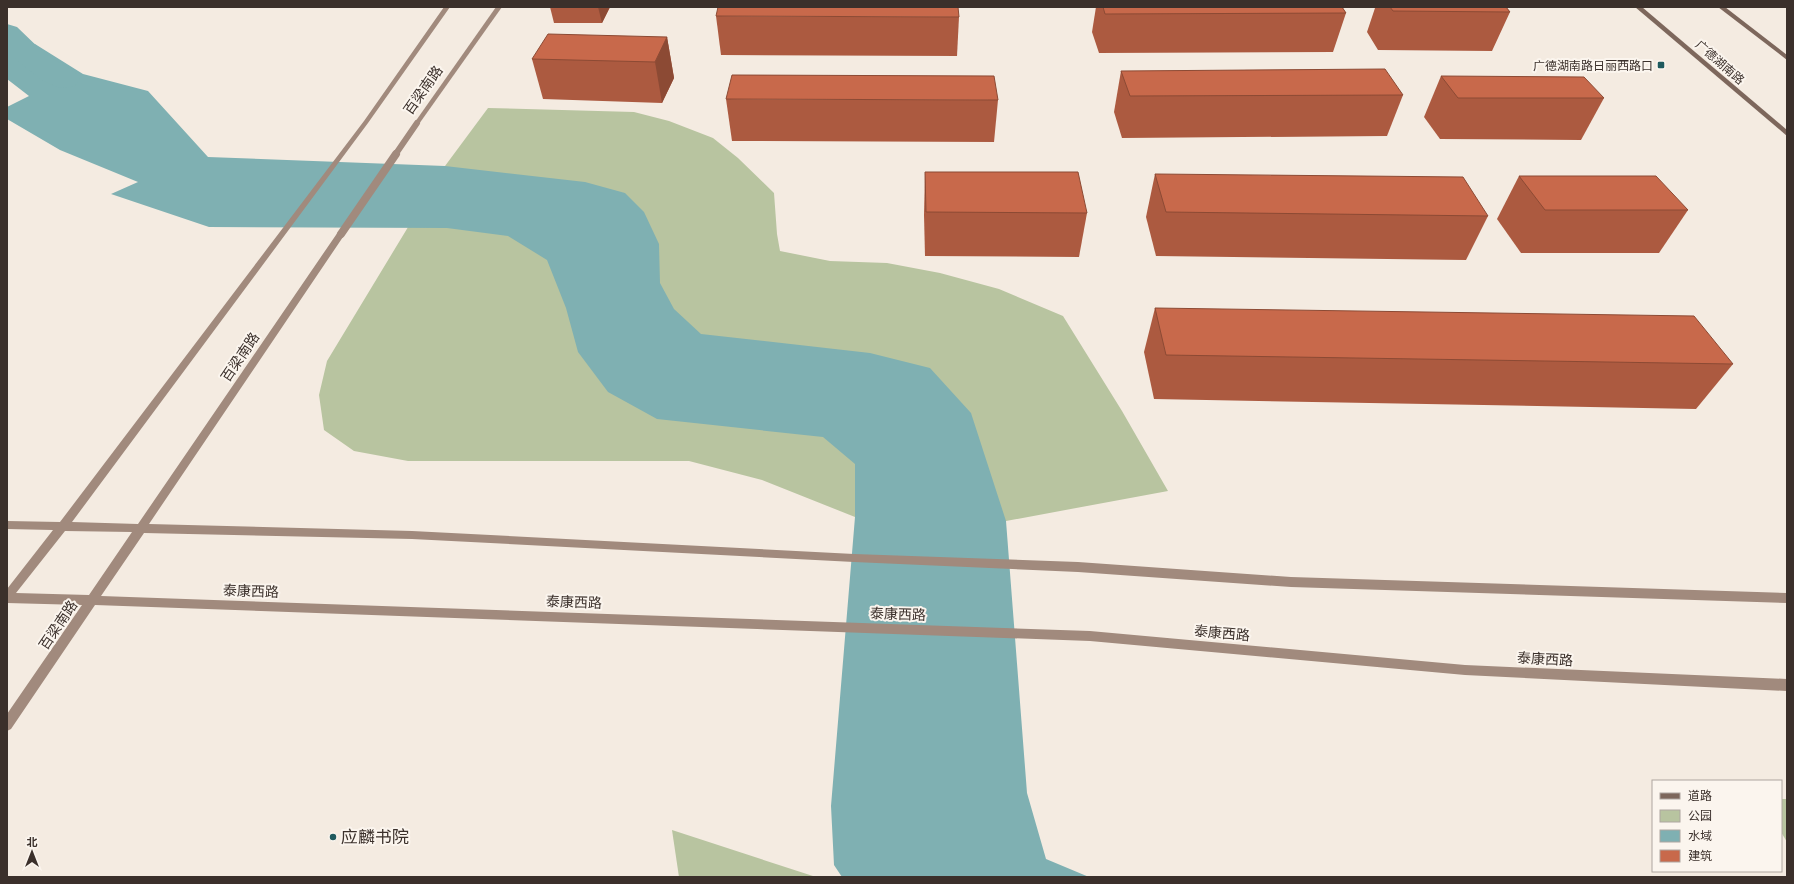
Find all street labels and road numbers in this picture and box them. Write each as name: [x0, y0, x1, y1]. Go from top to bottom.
street label: 广德湖南路: [1692, 37, 1748, 87]
street label: 百梁南路: [400, 62, 446, 118]
street label: 百梁南路: [217, 329, 263, 385]
street label: 泰康西路: [223, 581, 279, 601]
street label: 泰康西路: [546, 592, 602, 612]
street label: 百梁南路: [35, 597, 81, 653]
street label: 泰康西路: [870, 604, 926, 624]
street label: 泰康西路: [1193, 622, 1251, 644]
street label: 泰康西路: [1517, 649, 1573, 669]

